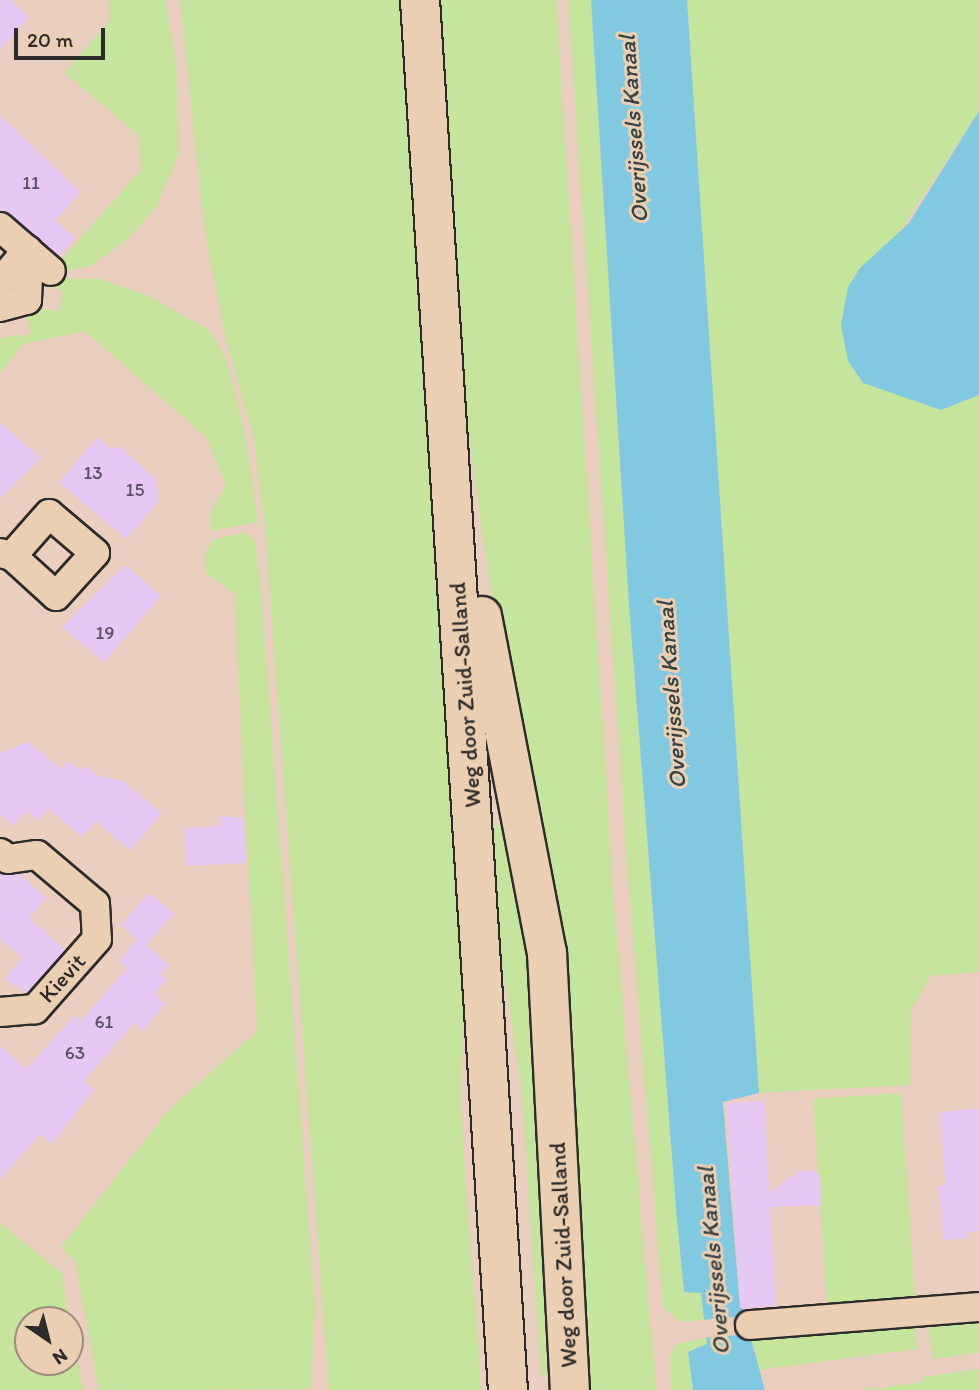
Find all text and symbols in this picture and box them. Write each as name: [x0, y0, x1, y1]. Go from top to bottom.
scale bar: [18, 14, 108, 58]
text: 20 m: [27, 27, 73, 52]
water label: Overijssels Kanaal: [612, 34, 654, 224]
house number: 11: [22, 172, 40, 194]
house number: 13: [83, 462, 103, 484]
house number: 15: [126, 479, 144, 501]
street label: Weg door Zuid-Salland: [443, 582, 487, 808]
water label: Overijssels Kanaal: [650, 600, 692, 790]
house number: 19: [96, 622, 114, 644]
street label: Kievit: [33, 948, 91, 1008]
house number: 61: [95, 1011, 113, 1033]
house number: 63: [65, 1042, 85, 1064]
street label: Weg door Zuid-Salland: [543, 1142, 583, 1368]
water label: Overijssels Kanaal: [690, 1165, 736, 1357]
north arrow: [14, 1306, 84, 1376]
text: N: [48, 1344, 72, 1370]

